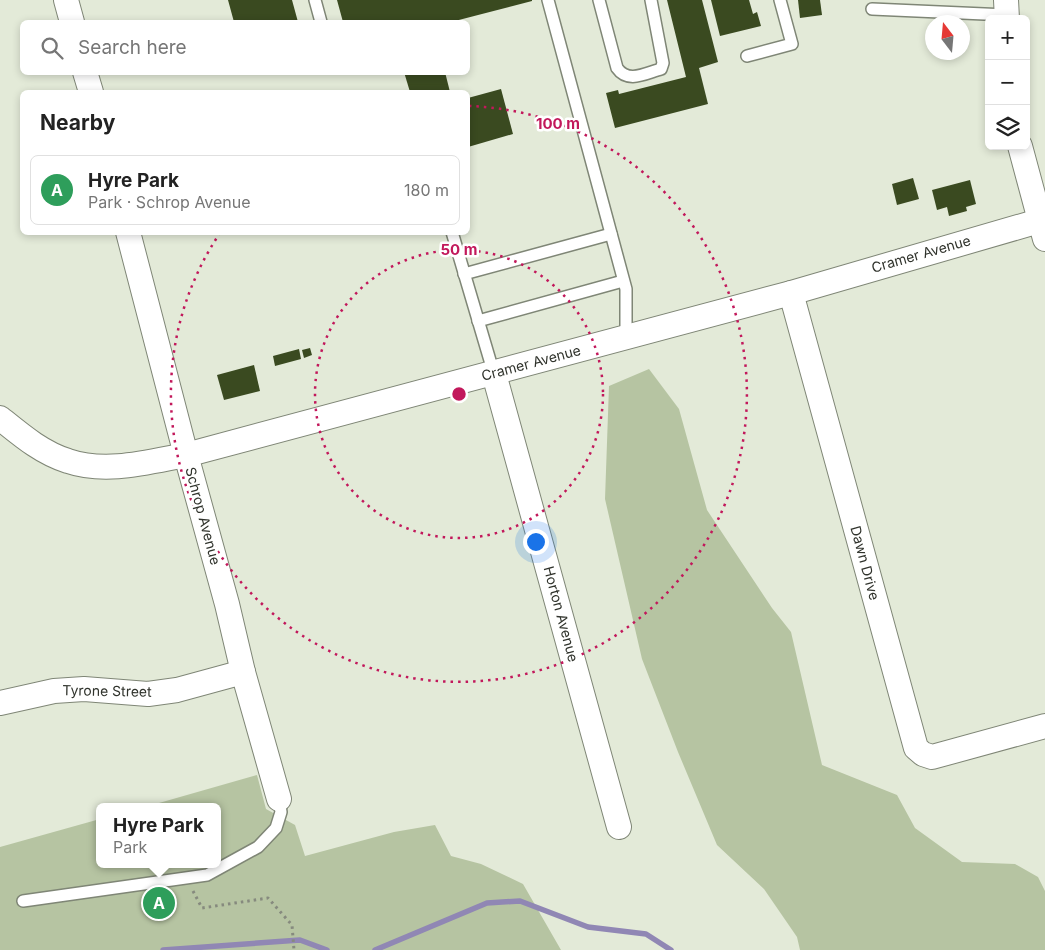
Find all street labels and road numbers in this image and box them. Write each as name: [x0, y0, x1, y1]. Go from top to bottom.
street label: Cramer Avenue: [869, 231, 972, 276]
street label: Cramer Avenue: [479, 341, 582, 384]
street label: Schrop Avenue: [182, 465, 225, 567]
street label: Dawn Drive: [847, 524, 884, 602]
street label: Horton Avenue: [541, 564, 582, 664]
street label: Tyrone Street: [62, 681, 152, 700]

